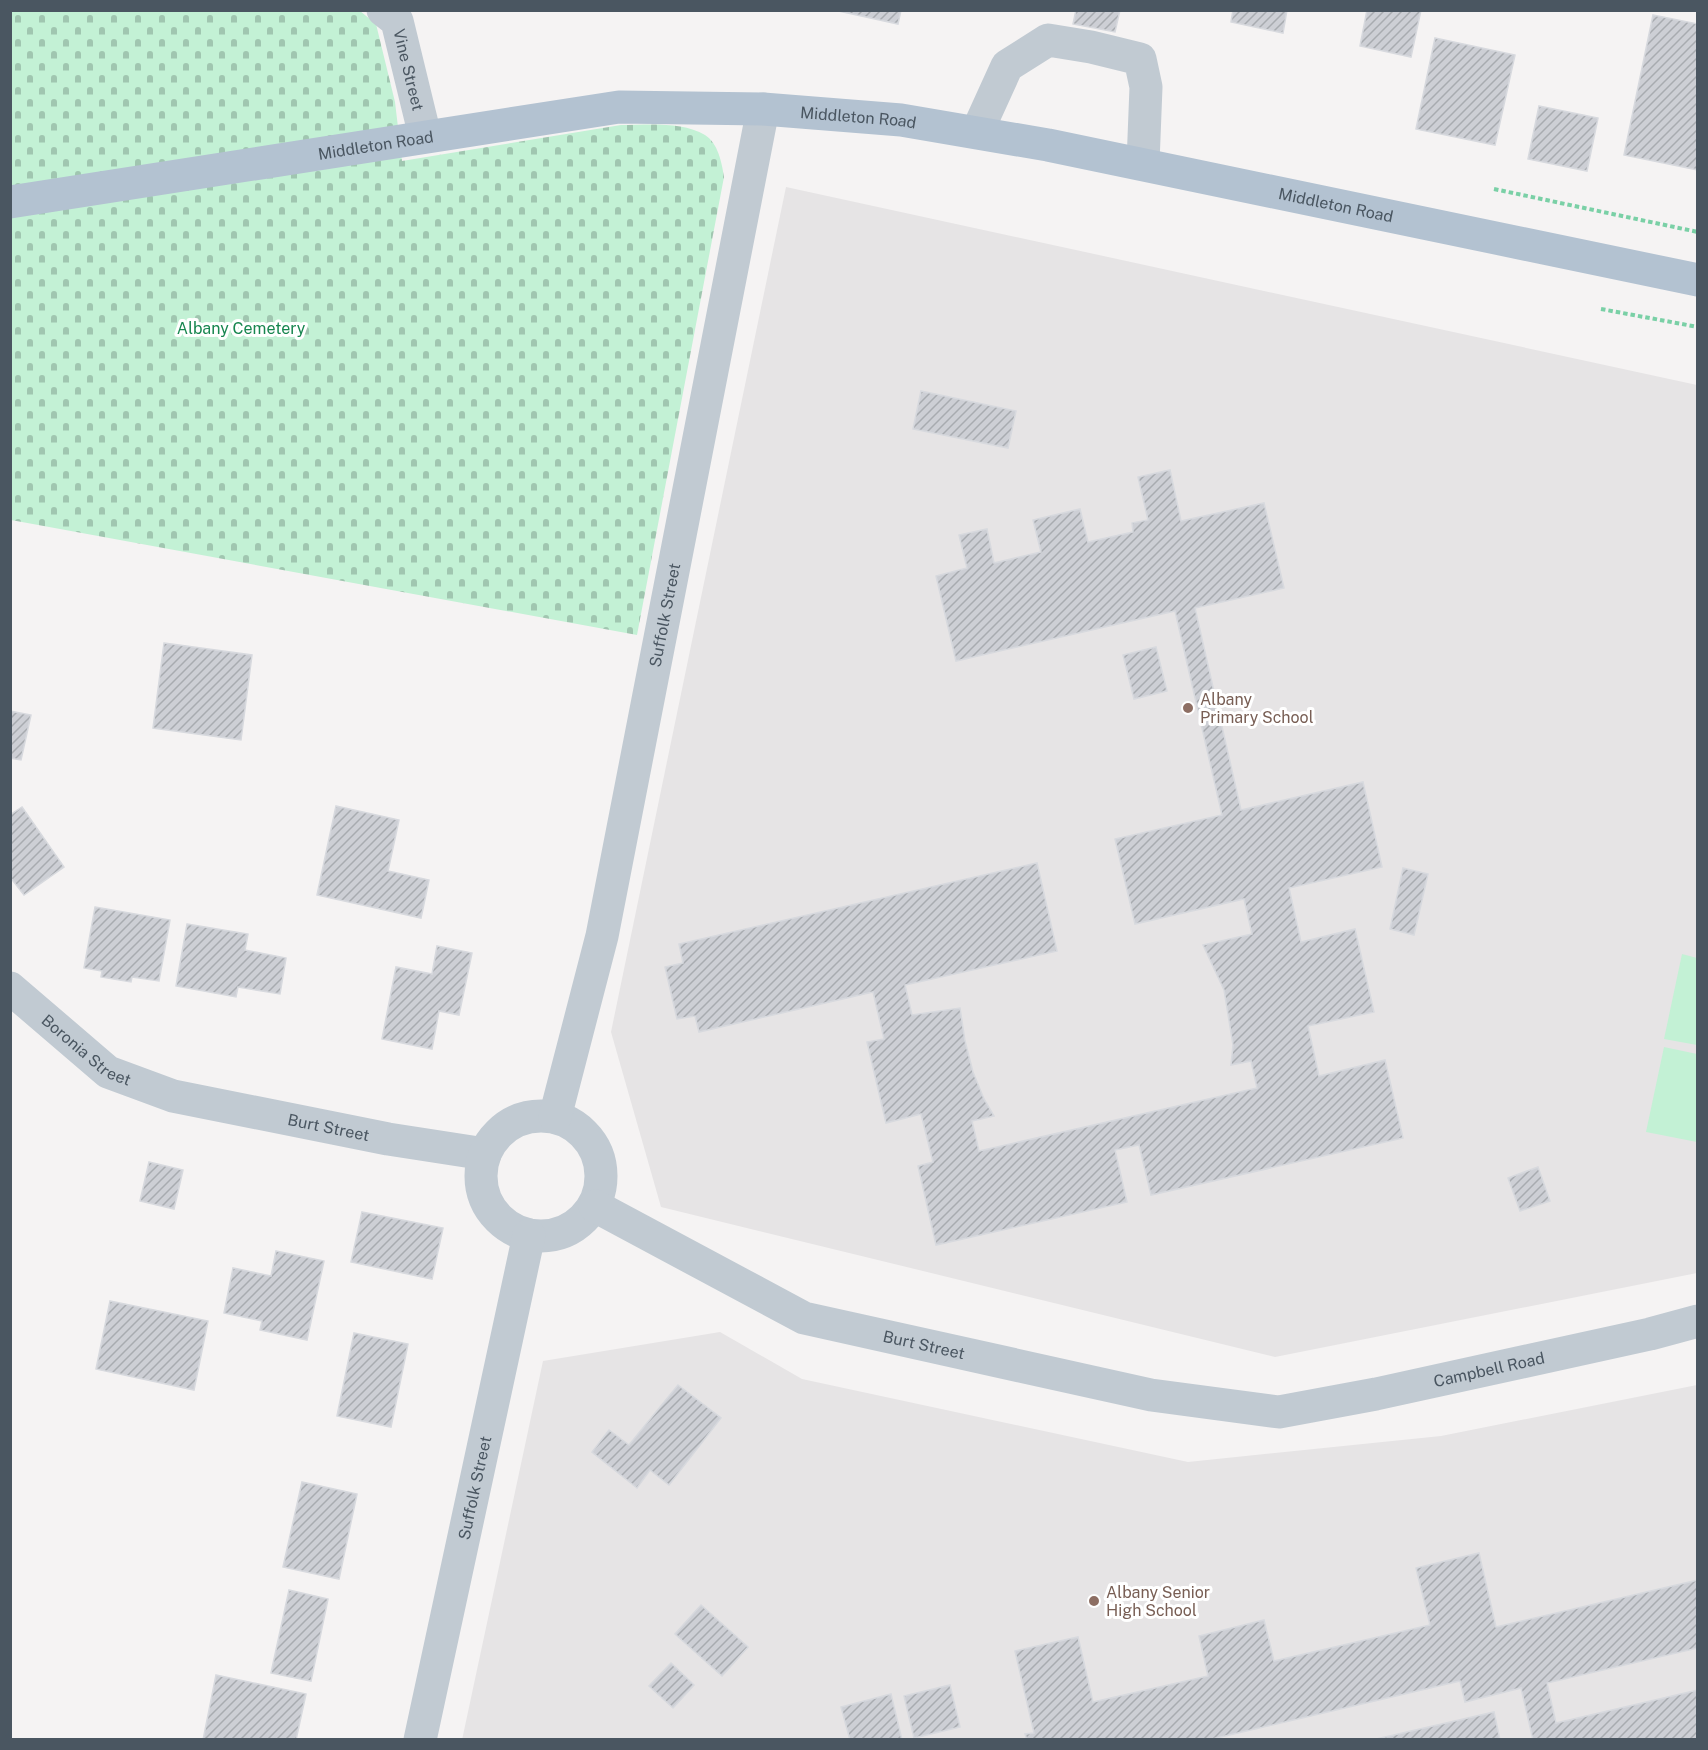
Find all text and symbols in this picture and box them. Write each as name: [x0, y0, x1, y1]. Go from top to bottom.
street label: Vine Street: [390, 27, 428, 113]
street label: Middleton Road: [799, 102, 918, 132]
street label: Middleton Road: [316, 127, 435, 163]
street label: Middleton Road: [1277, 184, 1395, 226]
park label: Albany Cemetery: [177, 319, 306, 338]
street label: Suffolk Street: [645, 561, 684, 669]
place label: Albany Primary School: [1200, 690, 1314, 727]
marker: Albany Primary School: [1181, 701, 1195, 715]
street label: Boronia Street: [38, 1010, 134, 1089]
street label: Burt Street: [286, 1110, 371, 1145]
street label: Burt Street: [881, 1326, 967, 1363]
street label: Campbell Road: [1432, 1348, 1546, 1391]
street label: Suffolk Street: [454, 1434, 495, 1541]
place label: Albany Senior High School: [1106, 1583, 1210, 1620]
marker: Albany Senior High School: [1087, 1594, 1101, 1608]

